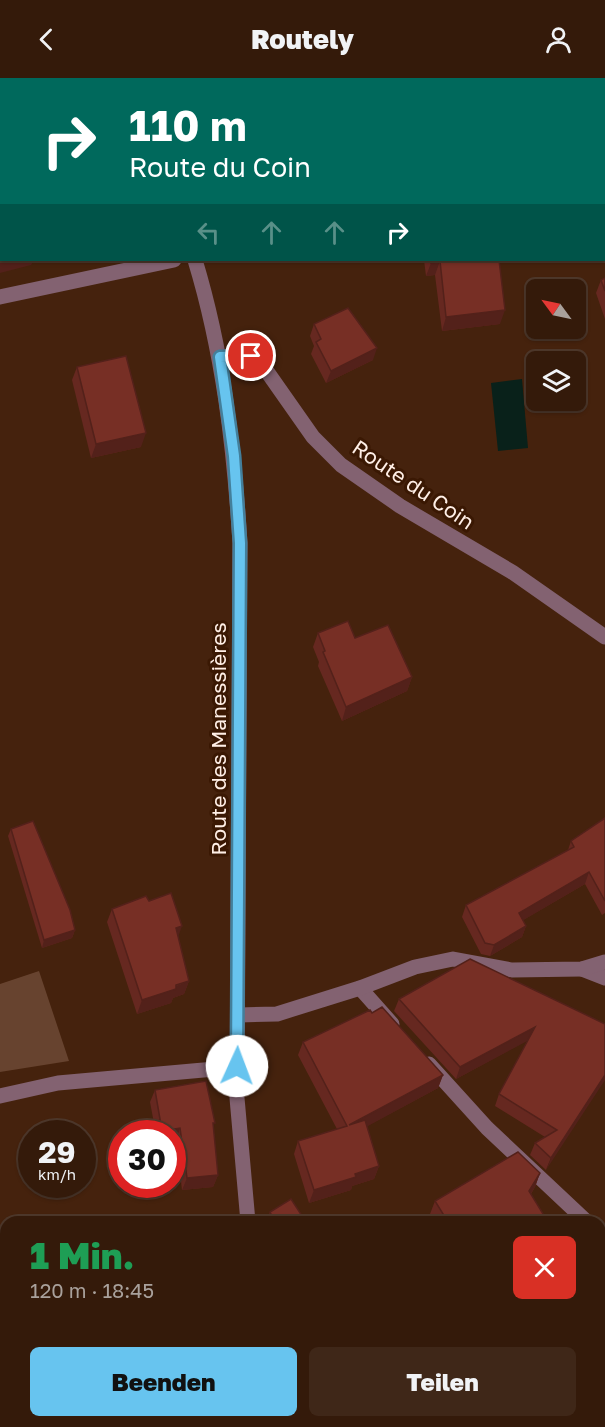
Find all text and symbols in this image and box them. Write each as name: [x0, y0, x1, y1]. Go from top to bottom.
icon: back: [30, 23, 63, 56]
text: Routely: [251, 23, 354, 55]
icon: person: [542, 23, 575, 56]
text: 110 m: [129, 100, 247, 150]
icon: right: [30, 102, 108, 180]
text: Route du Coin: [129, 151, 311, 183]
icon: left: [192, 216, 225, 249]
icon: ahead: [255, 216, 288, 249]
icon: ahead: [318, 216, 351, 249]
icon: right: [381, 216, 414, 249]
north arrow: [526, 279, 586, 339]
map controls: [526, 279, 586, 411]
pin: [225, 330, 276, 381]
icon: arrive: [234, 339, 267, 372]
button: layers: [526, 351, 586, 411]
street label: Route du Coin: [348, 434, 479, 535]
street label: Route des Manessières: [205, 622, 231, 856]
position arrow: [205, 1034, 269, 1098]
speed limit sign: 30: [108, 1120, 186, 1198]
text: 29: [38, 1134, 76, 1170]
text: km/h: [38, 1165, 76, 1183]
text: 1 Min.: [30, 1234, 134, 1277]
button: close: [513, 1236, 576, 1299]
text: 120 m · 18:45: [30, 1278, 154, 1302]
button: Beenden: [30, 1347, 297, 1416]
button: Teilen: [309, 1347, 576, 1416]

